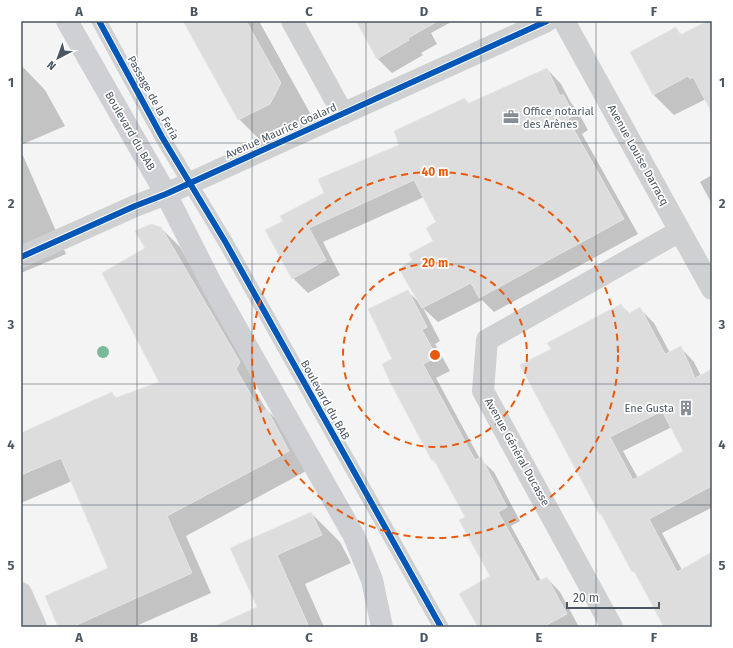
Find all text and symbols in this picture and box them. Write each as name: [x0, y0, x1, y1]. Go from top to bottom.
text: A: [74, 4, 83, 19]
text: B: [190, 4, 198, 19]
text: C: [305, 4, 313, 19]
text: D: [420, 4, 429, 19]
text: E: [536, 4, 543, 19]
text: F: [651, 4, 658, 19]
north arrow: [38, 38, 78, 78]
street label: Passage de la Feria: [125, 54, 181, 142]
text: N: [45, 58, 59, 72]
text: 1: [8, 75, 14, 90]
text: 1: [719, 75, 725, 90]
street label: Boulevard du BAB: [102, 89, 158, 173]
street label: Avenue Maurice Goalard: [223, 101, 339, 161]
street label: Avenue Louise Darracq: [605, 102, 671, 208]
place label: Office notarial des Arènes: [523, 105, 594, 131]
office icon: Office notarial des Arènes: [502, 108, 520, 126]
text: 40 m: [422, 165, 448, 179]
text: 2: [8, 196, 15, 211]
text: 2: [719, 196, 726, 211]
text: 20 m: [422, 256, 448, 270]
text: 3: [7, 317, 15, 332]
text: 3: [718, 317, 726, 332]
centre of rings: [428, 348, 442, 362]
street label: Boulevard du BAB: [298, 358, 352, 442]
street label: Avenue Général Ducasse: [482, 396, 552, 508]
building icon: Ene Gusta: [677, 399, 695, 417]
place label: Ene Gusta: [625, 402, 674, 415]
text: 4: [7, 437, 15, 452]
text: 4: [718, 437, 726, 452]
text: 5: [8, 558, 15, 573]
text: 5: [719, 558, 726, 573]
scale bar: [567, 584, 659, 610]
text: 20 m: [573, 591, 599, 605]
text: A: [74, 630, 83, 645]
text: B: [190, 630, 198, 645]
text: C: [305, 630, 313, 645]
text: D: [420, 630, 429, 645]
text: E: [536, 630, 543, 645]
text: F: [651, 630, 658, 645]

